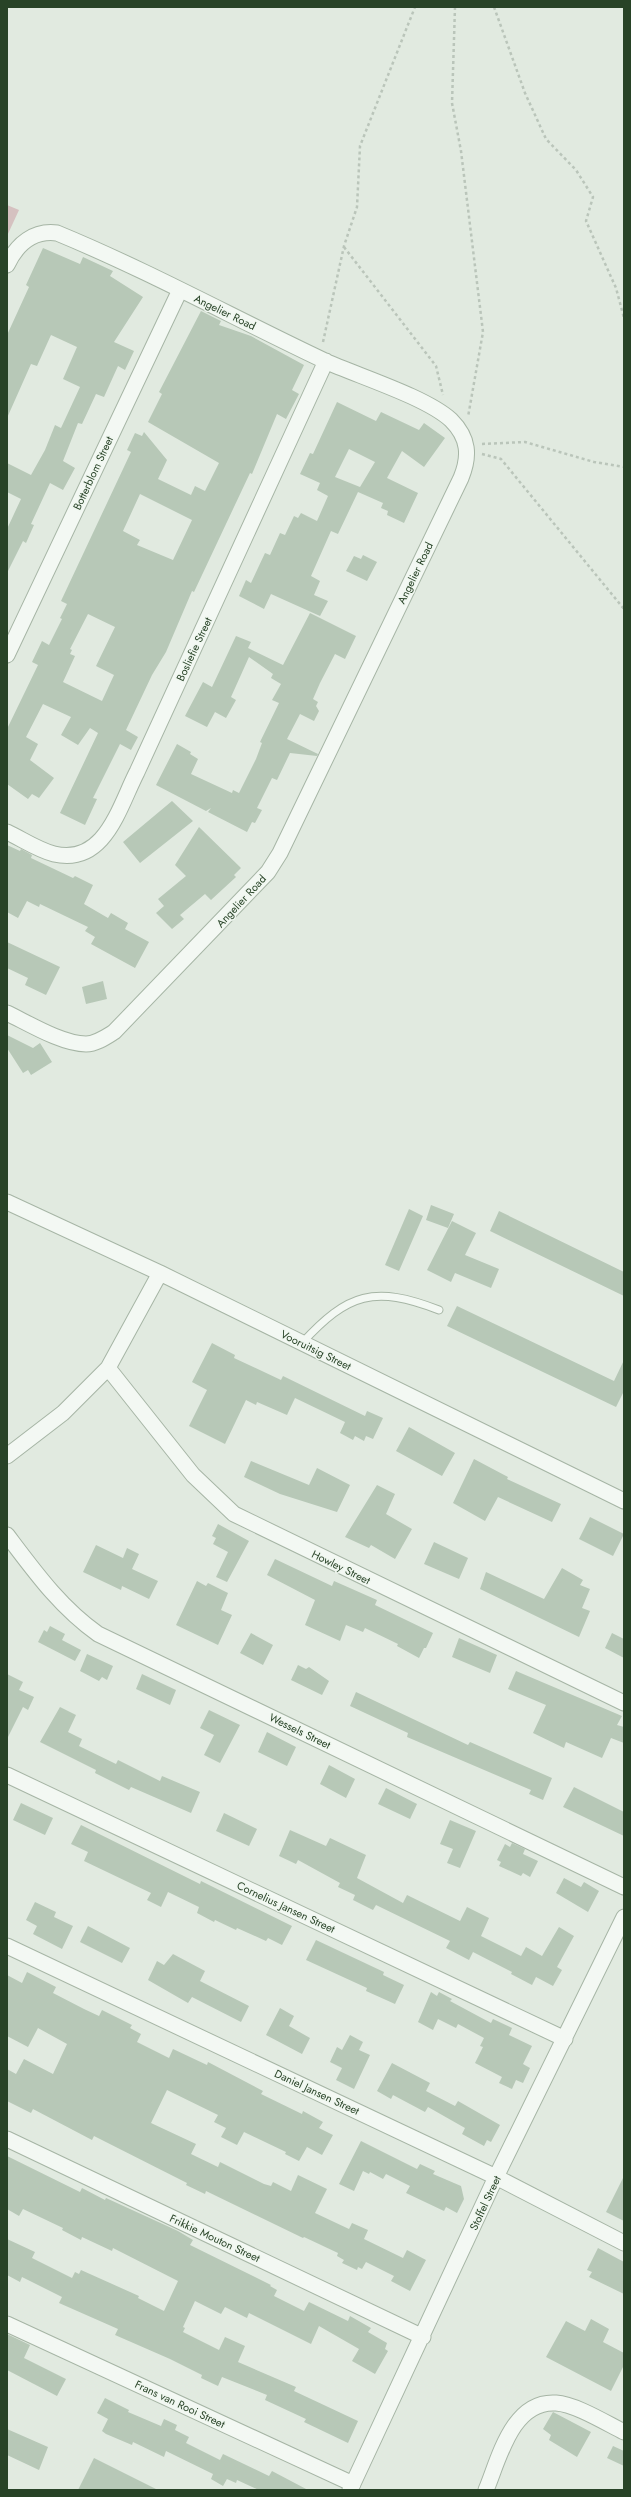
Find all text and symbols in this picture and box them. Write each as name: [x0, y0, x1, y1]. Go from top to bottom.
street label: Angelier Road: [191, 290, 259, 334]
street label: Botterblom Street: [69, 433, 117, 513]
street label: Angelier Road: [393, 539, 437, 607]
street label: Bosliefie Street: [172, 614, 216, 684]
street label: Angelier Road: [212, 871, 270, 931]
street label: Vooruitsig Street: [278, 1326, 354, 1374]
street label: Howley Street: [309, 1546, 373, 1588]
street label: Wessels Street: [267, 1709, 334, 1753]
street label: Cornelius Jansen Street: [234, 1877, 338, 1937]
street label: Daniel Jansen Street: [272, 2065, 362, 2119]
street label: Stoffel Street: [465, 2173, 505, 2233]
street label: Frikkie Mouton Street: [167, 2210, 263, 2266]
street label: Frans van Rooi Street: [132, 2376, 228, 2432]

